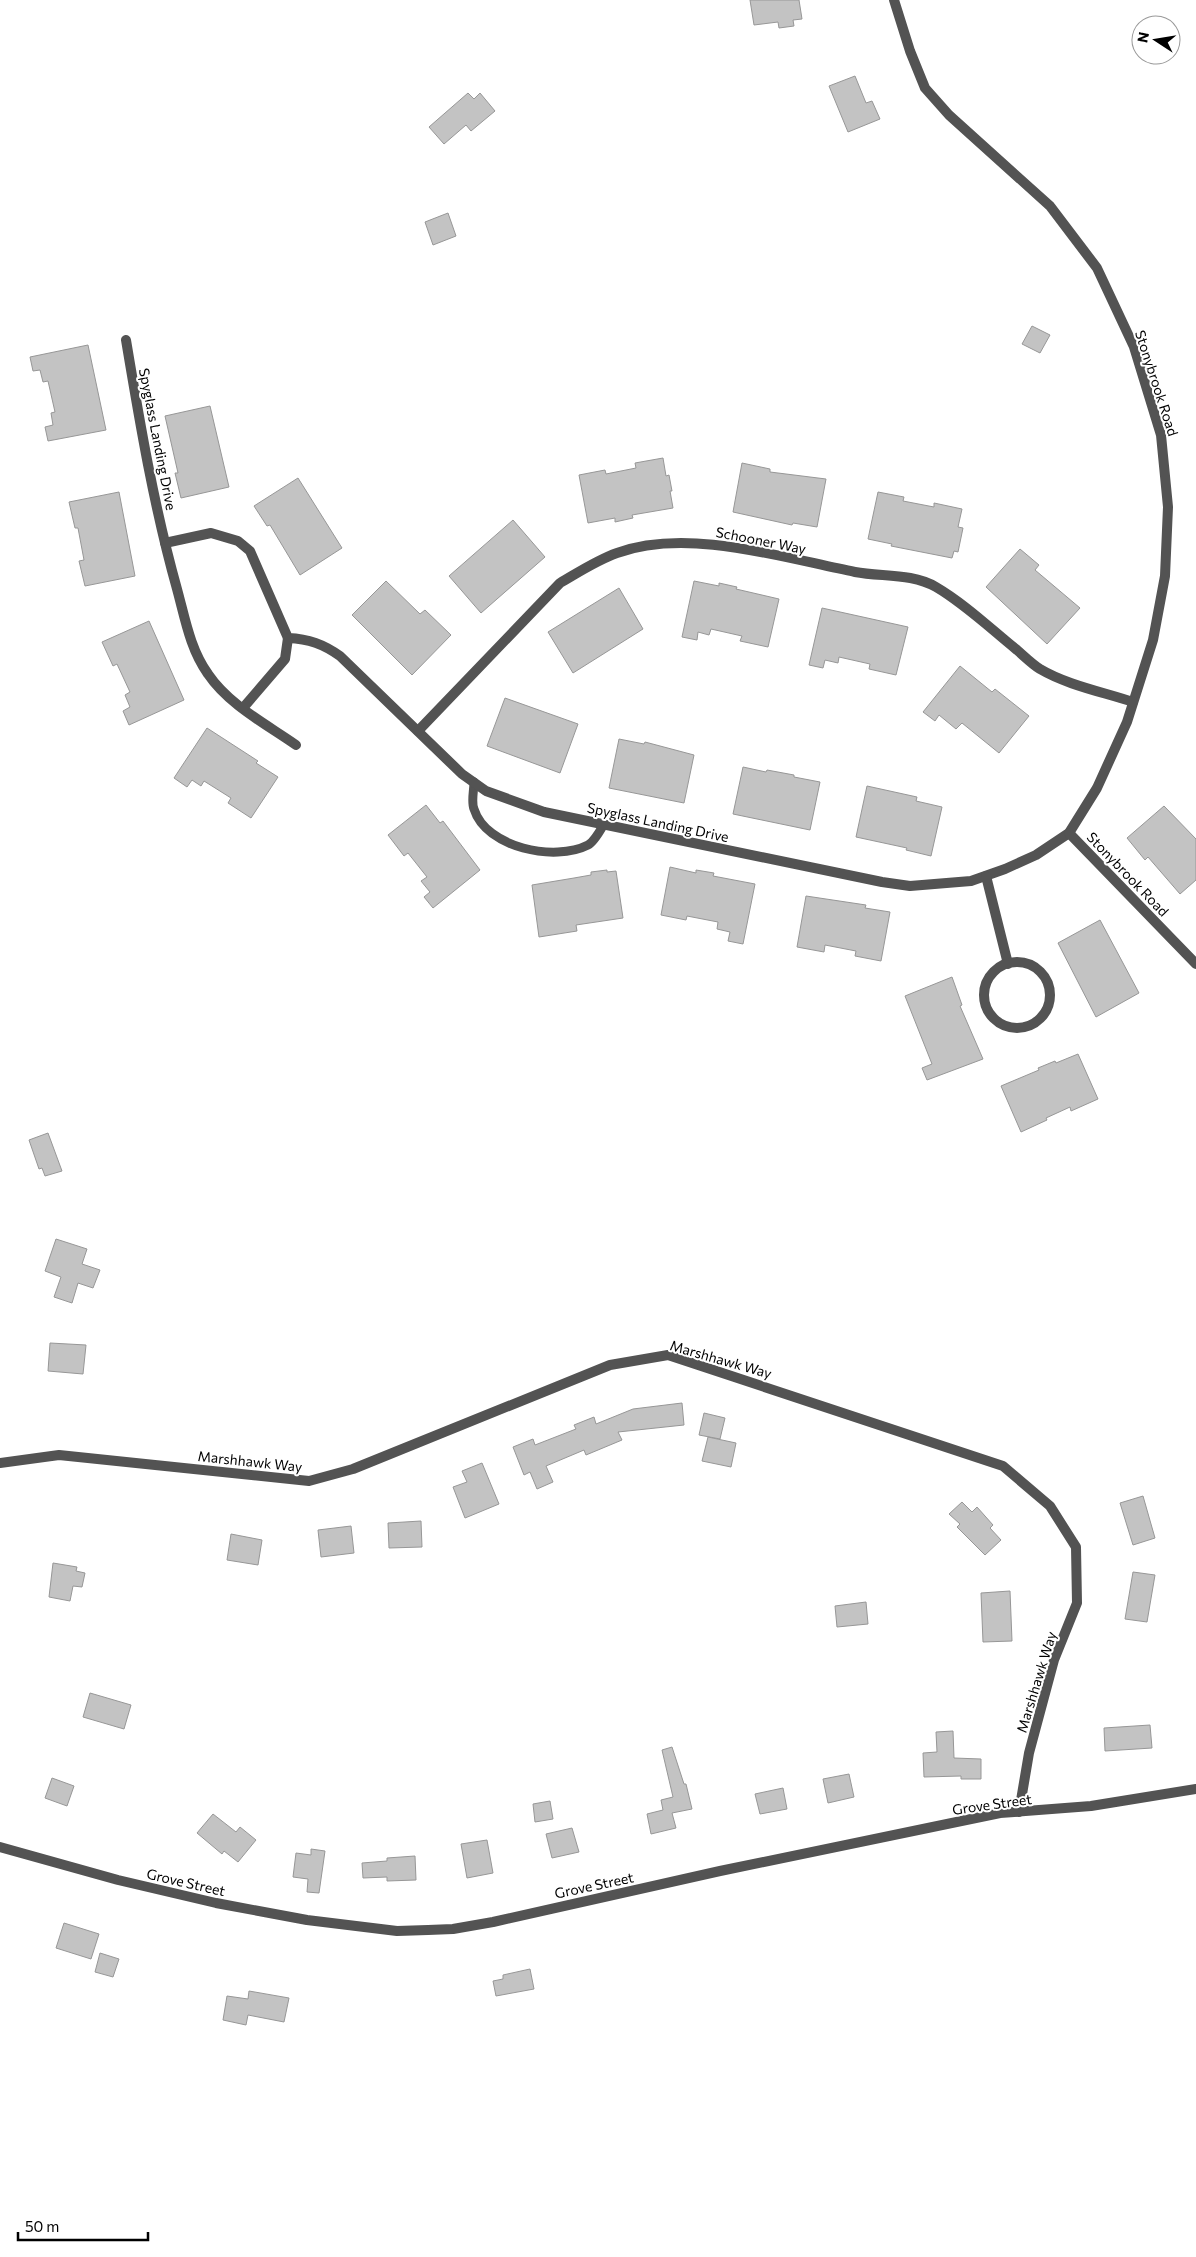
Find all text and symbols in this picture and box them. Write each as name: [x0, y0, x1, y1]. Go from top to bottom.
north arrow: [1131, 15, 1181, 65]
text: N: [1133, 30, 1152, 44]
street label: Stonybrook Road: [1132, 328, 1182, 438]
street label: Spyglass Landing Drive: [136, 367, 180, 511]
street label: Schooner Way: [714, 523, 808, 557]
street label: Spyglass Landing Drive: [586, 799, 730, 845]
street label: Stonybrook Road: [1084, 828, 1172, 920]
street label: Marshhawk Way: [668, 1336, 774, 1382]
street label: Marshhawk Way: [197, 1447, 303, 1475]
street label: Marshhawk Way: [1013, 1629, 1059, 1735]
street label: Grove Street: [951, 1790, 1033, 1818]
street label: Grove Street: [145, 1865, 227, 1899]
street label: Grove Street: [553, 1868, 635, 1902]
scale bar: [18, 2210, 148, 2242]
text: 50 m: [25, 2217, 59, 2235]

